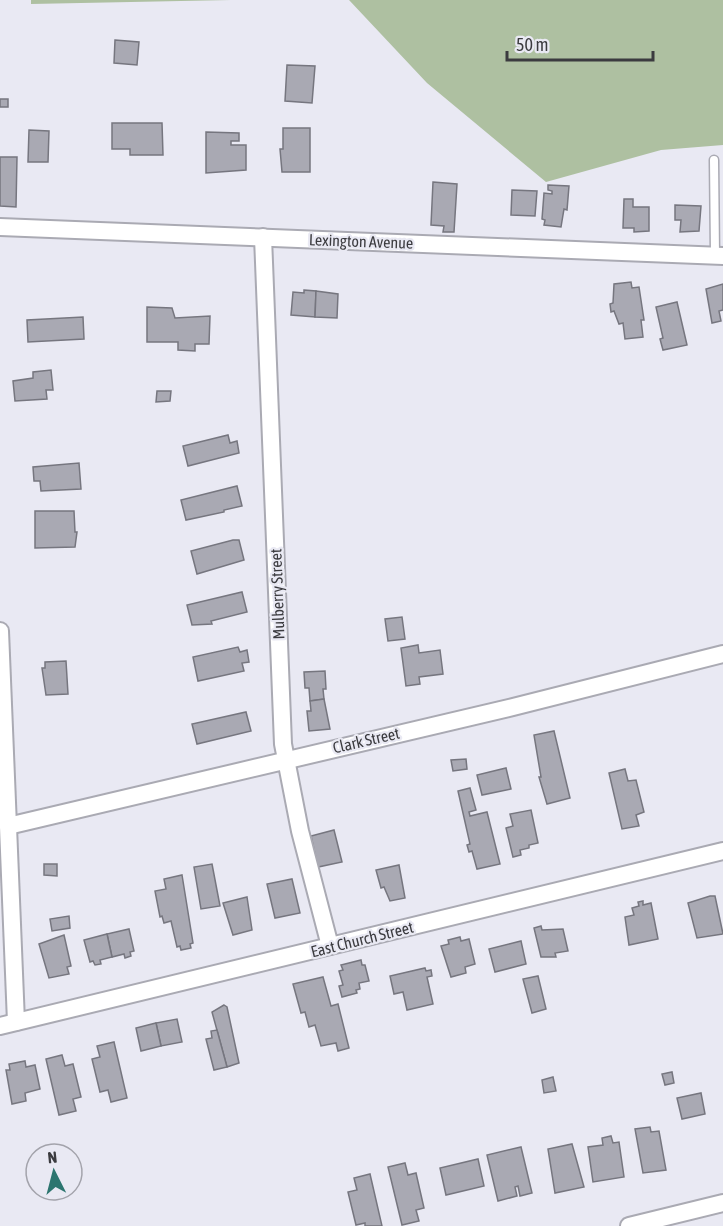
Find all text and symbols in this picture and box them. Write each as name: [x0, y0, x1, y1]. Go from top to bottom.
scale bar: [507, 24, 652, 62]
text: 50 m: [516, 34, 548, 55]
street label: Lexington Avenue: [309, 230, 413, 253]
street label: Mulberry Street: [266, 548, 289, 640]
street label: Clark Street: [331, 724, 402, 756]
street label: East Church Street: [309, 917, 416, 960]
north arrow: [24, 1142, 84, 1202]
text: N: [47, 1148, 58, 1167]

